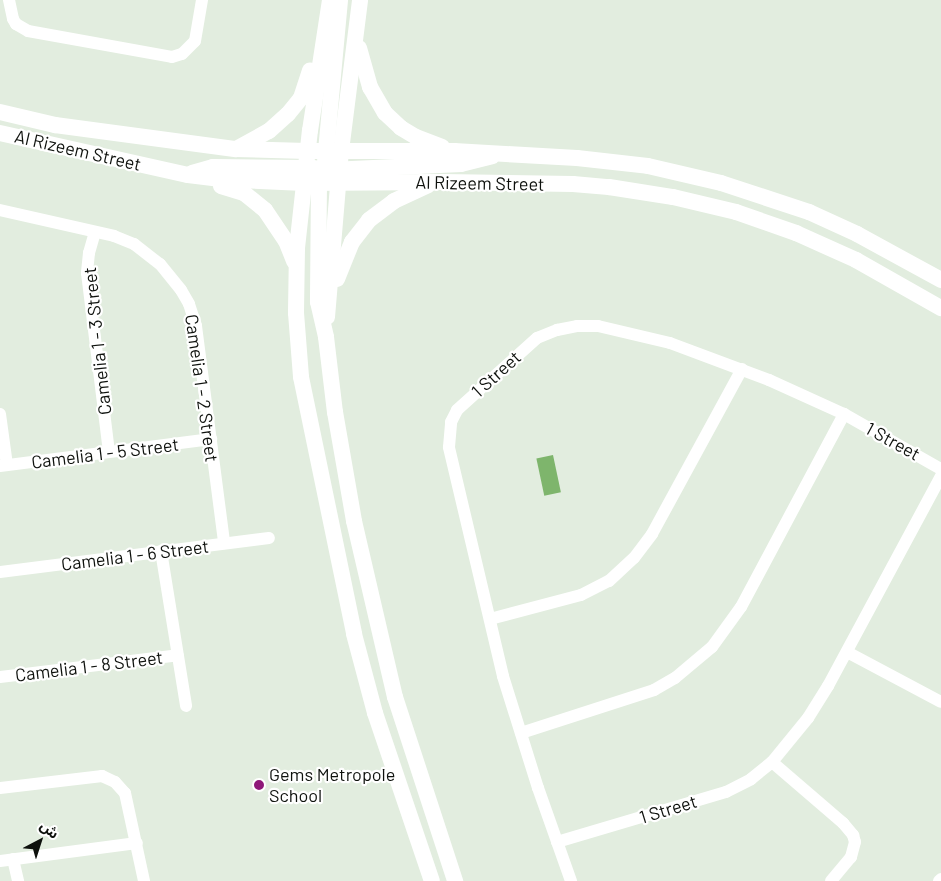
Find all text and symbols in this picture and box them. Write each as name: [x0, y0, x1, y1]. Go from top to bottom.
street label: Al Rizeem Street: [13, 125, 143, 175]
street label: Al Rizeem Street: [415, 171, 545, 195]
street label: Camelia 1 - 3 Street: [78, 266, 116, 416]
street label: Camelia 1 - 2 Street: [181, 313, 223, 463]
street label: 1 Street: [467, 346, 525, 402]
street label: 1 Street: [862, 417, 924, 465]
street label: Camelia 1 - 5 Street: [30, 433, 180, 473]
street label: Camelia 1 - 6 Street: [60, 535, 210, 575]
street label: Camelia 1 - 8 Street: [14, 646, 164, 686]
place label: Gems Metropole School: [269, 764, 395, 806]
marker: Gems Metropole School: [253, 779, 265, 791]
street label: 1 Street: [637, 790, 699, 828]
north arrow: [15, 816, 65, 866]
text: ش: [37, 816, 63, 842]

